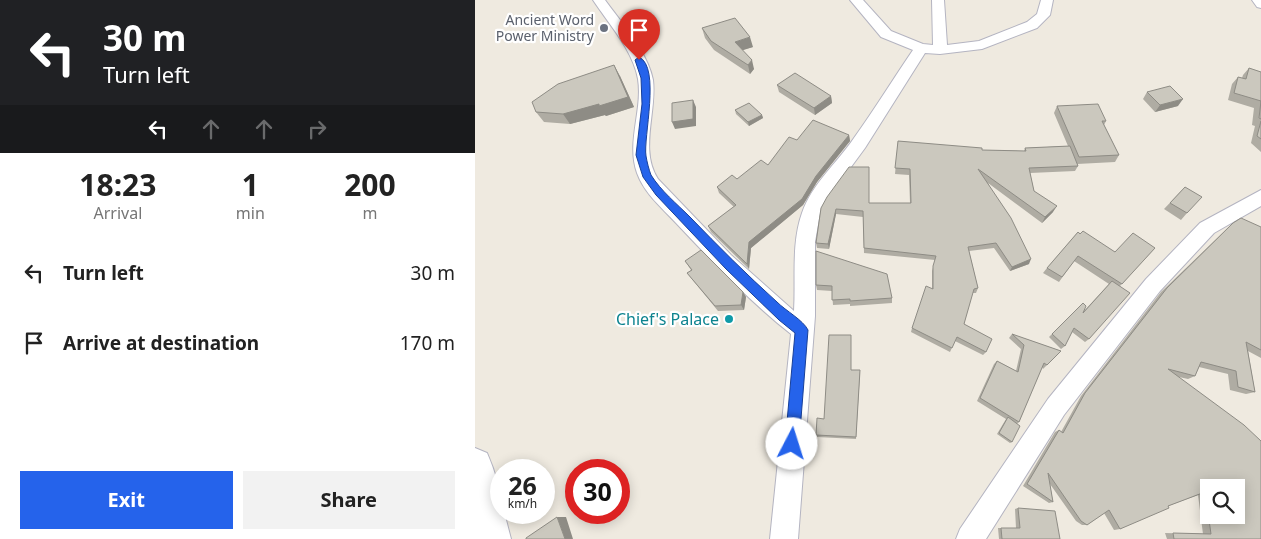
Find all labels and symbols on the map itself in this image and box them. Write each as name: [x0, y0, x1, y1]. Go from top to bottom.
pin: [618, 9, 660, 60]
place label: Ancient Word Power Ministry: [496, 10, 595, 45]
marker: Ancient Word Power Ministry: [598, 22, 610, 34]
place label: Chief's Palace: [616, 308, 719, 330]
marker: Chief's Palace: [723, 313, 735, 325]
position arrow: [765, 417, 817, 469]
speed limit sign: 30: [565, 459, 630, 524]

